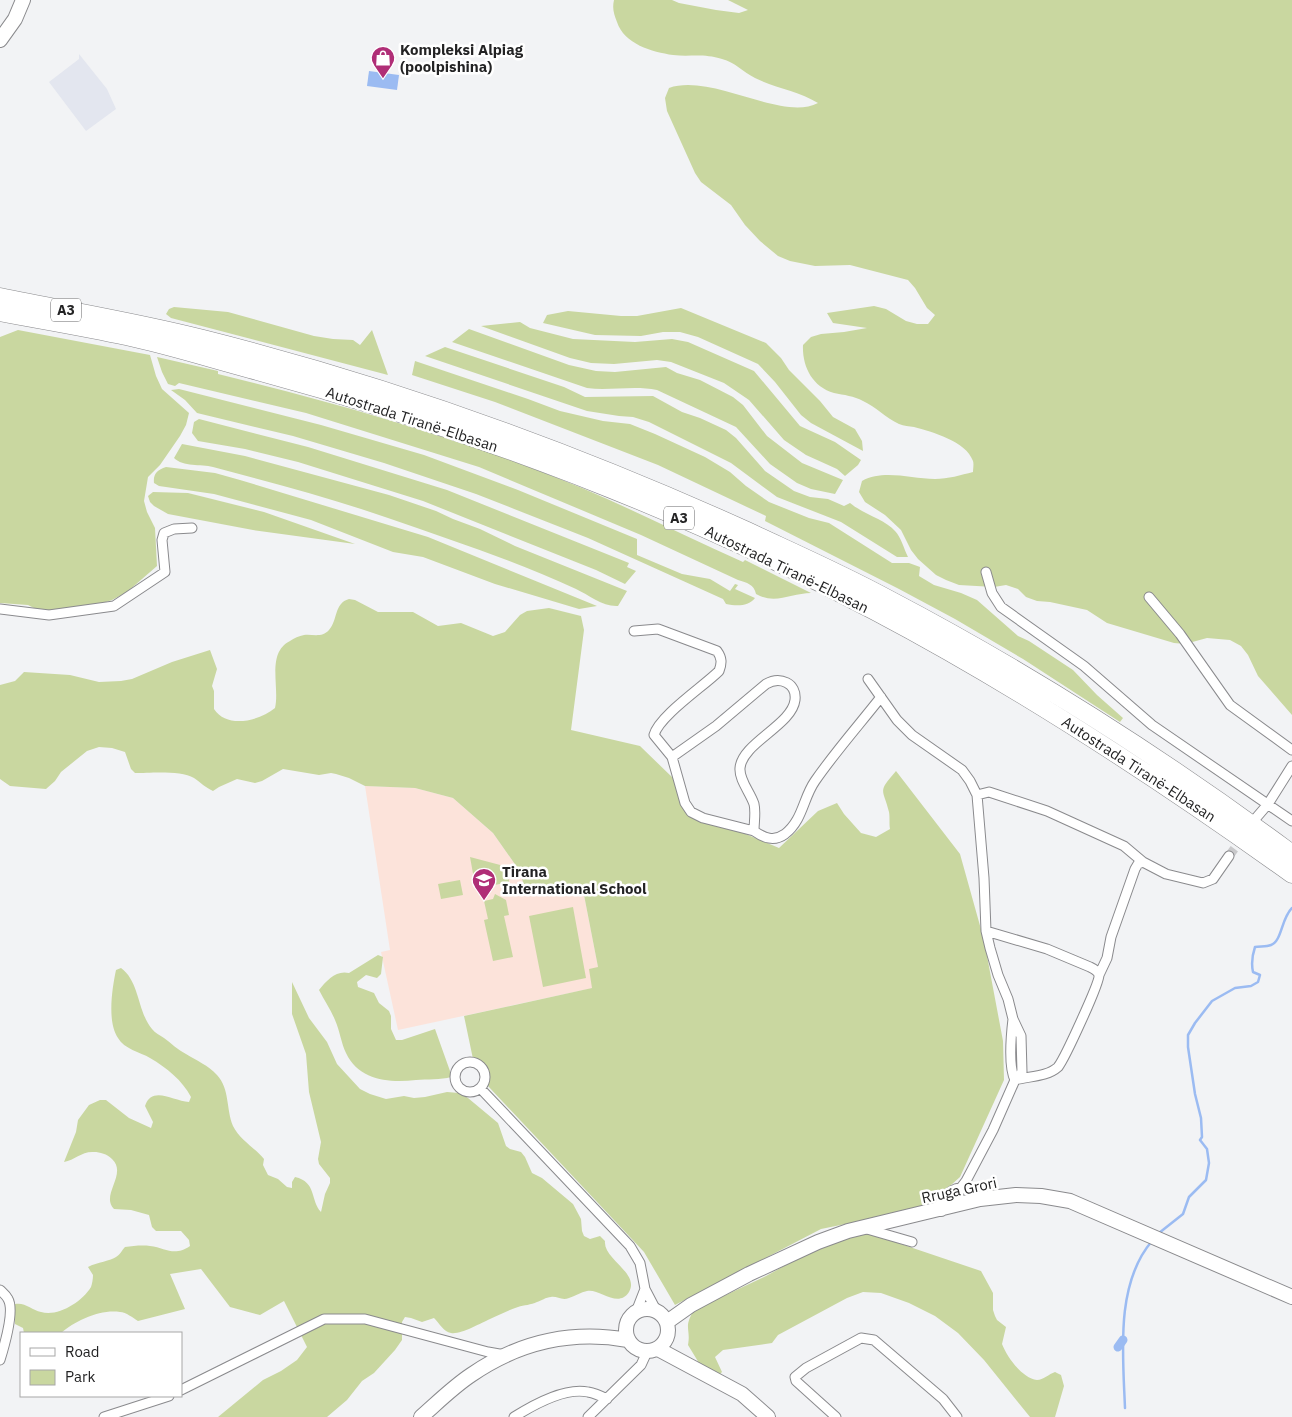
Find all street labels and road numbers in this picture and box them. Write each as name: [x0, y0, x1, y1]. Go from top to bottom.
road number: A3: [51, 298, 81, 322]
street label: Autostrada Tiranë-Elbasan: [323, 382, 501, 456]
road number: A3: [664, 506, 694, 530]
street label: Autostrada Tiranë-Elbasan: [702, 521, 872, 617]
street label: Autostrada Tiranë-Elbasan: [1058, 712, 1220, 826]
street label: Rruga Grori: [920, 1173, 998, 1207]

